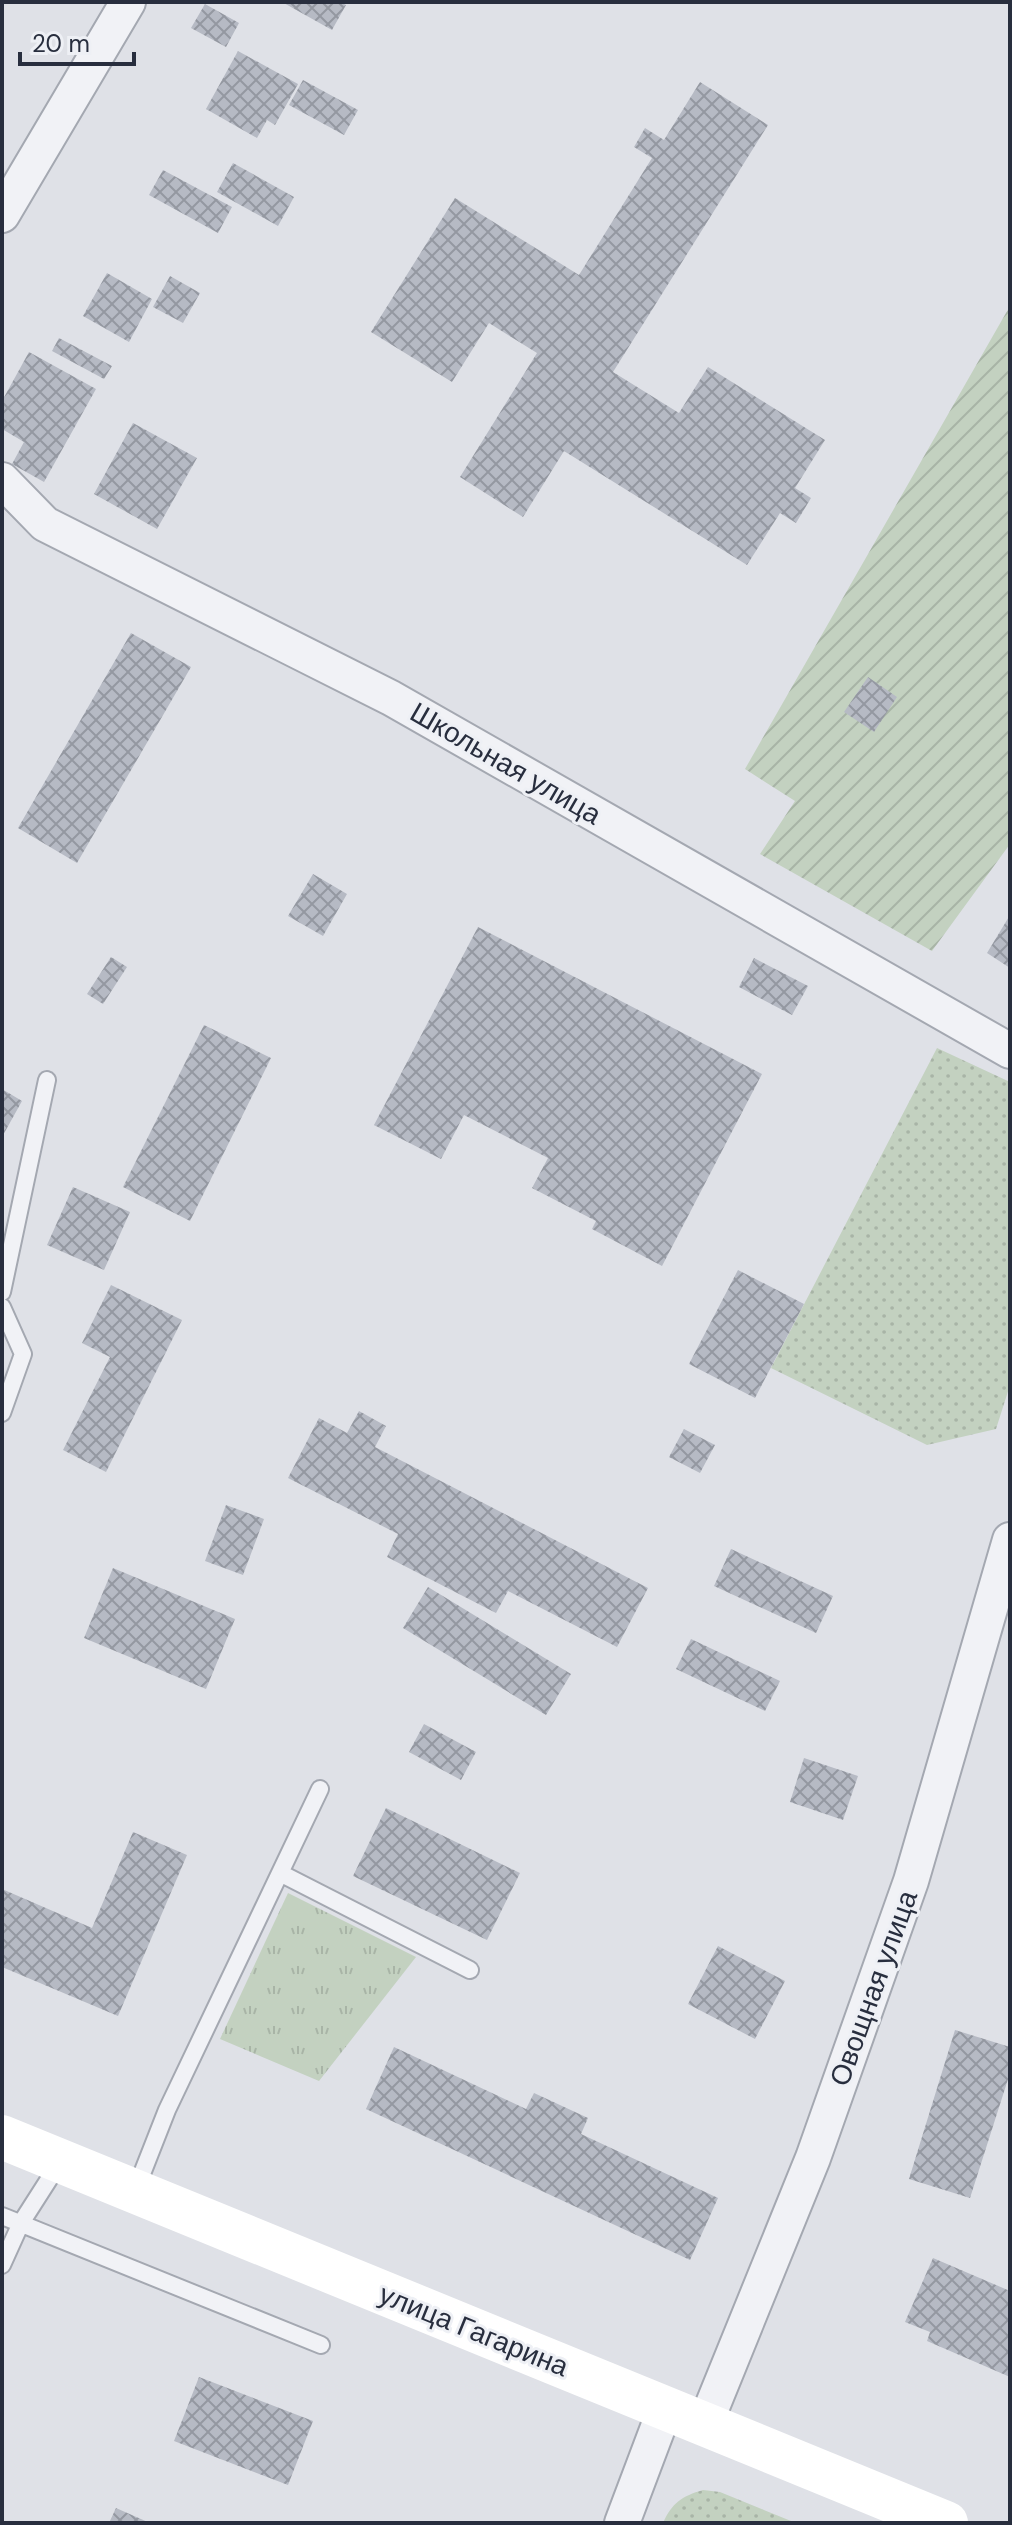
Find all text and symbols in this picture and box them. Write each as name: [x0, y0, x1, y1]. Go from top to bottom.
scale bar: [20, 16, 134, 66]
text: 20 m: [32, 28, 90, 59]
street label: Школьная улица: [404, 694, 608, 833]
street label: Овощная улица: [821, 1885, 926, 2091]
street label: улица Гагарина: [374, 2276, 574, 2385]

